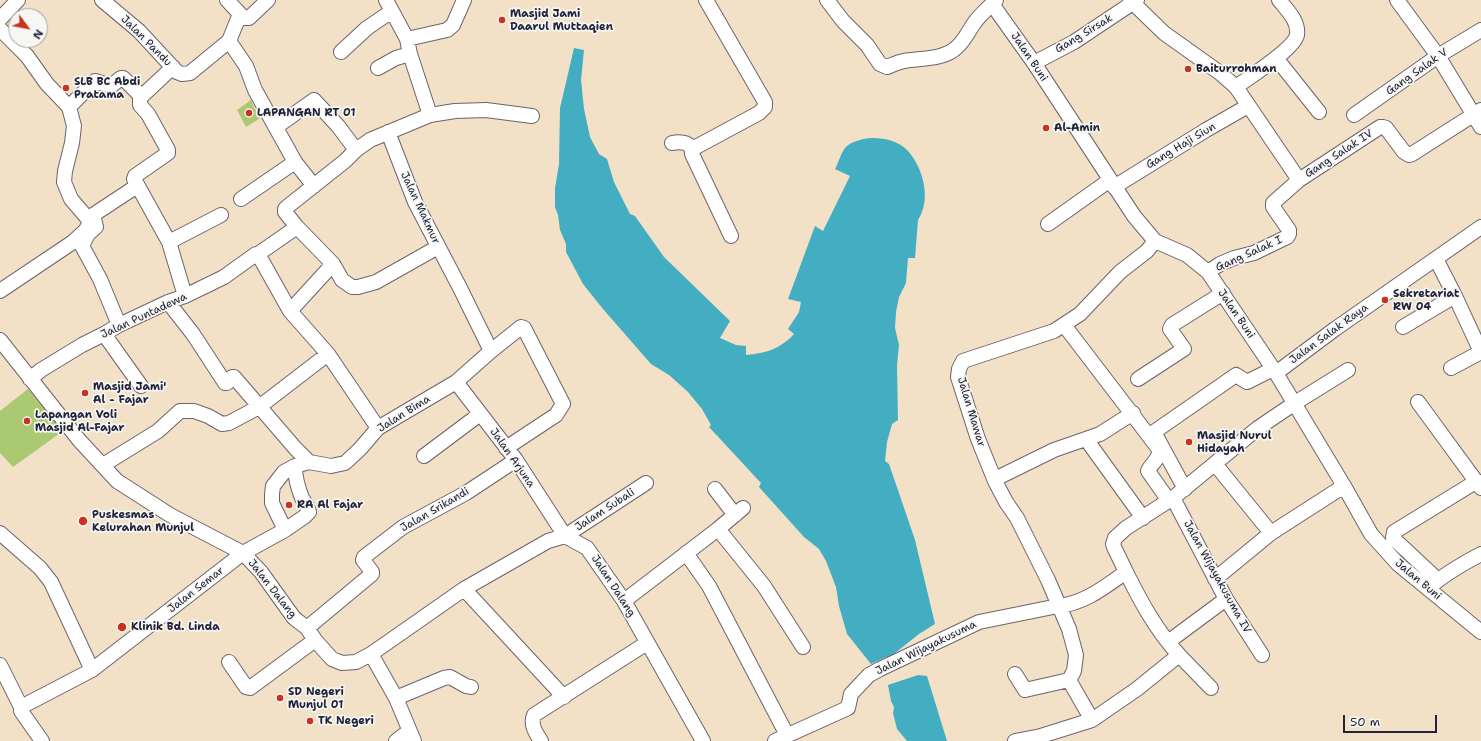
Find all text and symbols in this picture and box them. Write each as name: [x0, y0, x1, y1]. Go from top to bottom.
place label: Masjid Jami Daarul Muttaqien: [510, 7, 613, 33]
north arrow: [8, 8, 48, 48]
street label: Gang Sirsak: [1053, 12, 1115, 56]
street label: Jalan Pandu: [118, 13, 174, 69]
marker: Masjid Jami Daarul Muttaqien: [497, 15, 507, 25]
text: N: [29, 26, 46, 42]
street label: Jalan Buni: [1008, 30, 1050, 84]
street label: Gang Salak V: [1383, 46, 1451, 98]
place label: Baiturrohman: [1196, 62, 1277, 76]
marker: Baiturrohman: [1183, 64, 1193, 74]
place label: SLB BC Abdi Pratama: [74, 75, 140, 101]
marker: SLB BC Abdi Pratama: [61, 83, 71, 93]
place label: LAPANGAN RT 01: [257, 106, 356, 120]
marker: LAPANGAN RT 01: [244, 108, 254, 118]
street label: Gang Haji Siun: [1144, 120, 1218, 172]
place label: Al-Amin: [1054, 121, 1100, 135]
marker: Al-Amin: [1041, 123, 1051, 133]
street label: Gang Salak IV: [1302, 127, 1376, 181]
street label: Jalan Makmur: [397, 170, 443, 246]
street label: Gang Salak I: [1214, 233, 1284, 275]
street label: Jalan Buni: [1215, 287, 1257, 341]
place label: Sekretariat RW 04: [1393, 287, 1459, 313]
street label: Jalan Puntadewa: [99, 290, 189, 342]
marker: Sekretariat RW 04: [1380, 295, 1390, 305]
street label: Jalan Salak Raya: [1287, 301, 1371, 367]
street label: Jalan Mawar: [954, 376, 988, 448]
place label: Masjid Jami' Al - Fajar: [93, 380, 166, 406]
marker: Masjid Jami' Al - Fajar: [80, 388, 90, 398]
street label: Jalan Bima: [375, 393, 433, 435]
place label: Lapangan Voli Masjid Al-Fajar: [35, 408, 124, 434]
marker: Lapangan Voli Masjid Al-Fajar: [22, 416, 32, 426]
street label: Jalan Arjuna: [487, 426, 537, 490]
place label: Masjid Nurul Hidayah: [1197, 429, 1272, 455]
marker: Masjid Nurul Hidayah: [1184, 437, 1194, 447]
street label: Jalan Srikandi: [398, 485, 472, 535]
street label: Jalam Subali: [573, 486, 637, 534]
place label: RA Al Fajar: [297, 498, 363, 512]
marker: RA Al Fajar: [284, 500, 294, 510]
place label: Puskesmas Kelurahan Munjul: [92, 508, 194, 534]
marker: Puskesmas Kelurahan Munjul: [77, 515, 89, 527]
street label: Jalan Wijayakusuma IV: [1180, 518, 1254, 636]
street label: Jalan Dalang: [588, 553, 638, 619]
street label: Jalan Dalang: [245, 557, 299, 621]
street label: Jalan Buni: [1392, 557, 1444, 603]
street label: Jalan Semar: [165, 564, 227, 616]
street label: Jalan Wijayakusuma: [874, 618, 978, 678]
place label: Klinik Bd. Linda: [131, 620, 220, 634]
marker: Klinik Bd. Linda: [116, 621, 128, 633]
place label: SD Negeri Munjul 01: [288, 685, 344, 711]
marker: SD Negeri Munjul 01: [275, 693, 285, 703]
scale bar: [1345, 707, 1439, 733]
place label: TK Negeri: [318, 714, 374, 728]
text: 50 m: [1350, 714, 1380, 730]
marker: TK Negeri: [305, 716, 315, 726]

